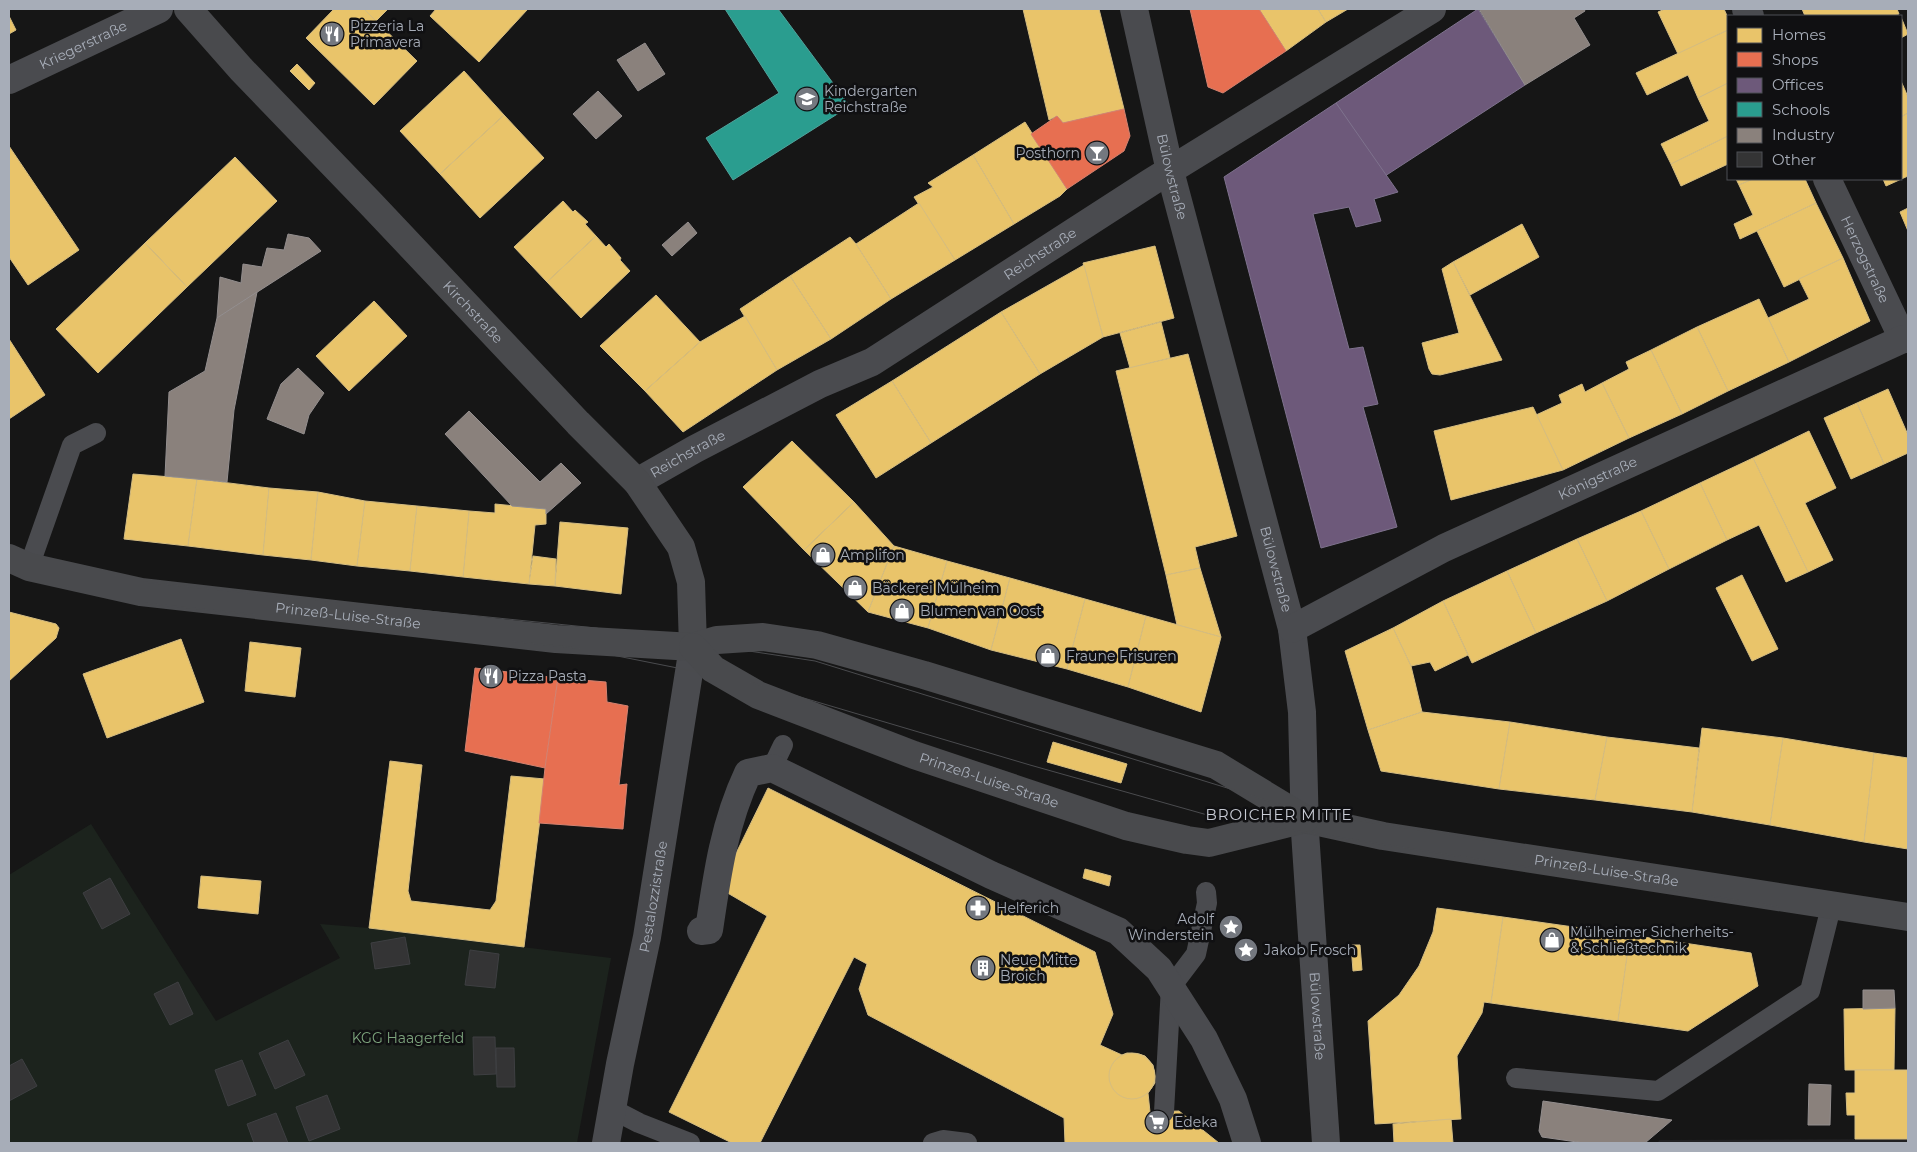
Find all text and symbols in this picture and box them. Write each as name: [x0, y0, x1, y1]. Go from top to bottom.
legend: [1727, 15, 1902, 180]
street label: Kriegerstraße: [36, 16, 130, 73]
place label: Pizzeria La Primavera: [350, 17, 424, 51]
restaurant icon: Pizzeria La Primavera: [319, 21, 345, 47]
text: Homes: [1772, 25, 1826, 44]
text: Shops: [1772, 50, 1818, 69]
text: Offices: [1772, 75, 1824, 94]
place label: Kindergarten Reichstraße: [824, 82, 918, 116]
school or university icon: Kindergarten Reichstraße: [794, 86, 820, 112]
text: Schools: [1772, 100, 1830, 119]
text: Industry: [1772, 125, 1835, 144]
street label: Bülowstraße: [1153, 132, 1192, 222]
bar icon: Posthorn: [1084, 140, 1110, 166]
place label: Posthorn: [1016, 144, 1080, 162]
text: Other: [1772, 150, 1816, 169]
street label: Herzogstraße: [1837, 213, 1894, 306]
street label: Reichstraße: [1000, 223, 1080, 284]
street label: Kirchstraße: [439, 277, 507, 347]
street label: Reichstraße: [647, 426, 728, 482]
street label: Königstraße: [1555, 452, 1640, 504]
street label: Bülowstraße: [1256, 524, 1296, 614]
shop icon: Amplifon: [810, 542, 836, 568]
place label: Amplifon: [840, 546, 905, 564]
shop icon: Bäckerei Mülheim: [842, 575, 868, 601]
place label: Bäckerei Mülheim: [872, 579, 1000, 597]
street label: Prinzeß-Luise-Straße: [274, 598, 422, 633]
shop icon: Blumen van Oost: [889, 598, 915, 624]
place label: Blumen van Oost: [920, 602, 1042, 620]
shop icon: Fraune Frisuren: [1035, 643, 1061, 669]
place label: Fraune Frisuren: [1066, 647, 1177, 665]
restaurant icon: Pizza Pasta: [478, 663, 504, 689]
place label: Pizza Pasta: [508, 667, 587, 685]
street label: Prinzeß-Luise-Straße: [917, 748, 1061, 812]
district label: BROICHER MITTE: [1205, 805, 1353, 824]
street label: Pestalozzistraße: [635, 839, 671, 954]
street label: Prinzeß-Luise-Straße: [1533, 850, 1680, 891]
pharmacy icon: Helferich: [965, 895, 991, 921]
place label: Helferich: [996, 899, 1059, 917]
place label: Adolf Winderstein: [1128, 910, 1215, 944]
place icon: Adolf Winderstein: [1218, 914, 1244, 940]
place label: Mülheimer Sicherheits- & Schließtechnik: [1570, 923, 1734, 957]
shop icon: Mülheimer Sicherheits- & Schließtechnik: [1539, 927, 1565, 953]
place icon: Jakob Frosch: [1233, 937, 1259, 963]
place label: Jakob Frosch: [1263, 941, 1356, 959]
place label: Neue Mitte Broich: [1000, 951, 1078, 985]
building icon: Neue Mitte Broich: [970, 955, 996, 981]
street label: Bülowstraße: [1305, 971, 1329, 1061]
park label: KGG Haagerfeld: [352, 1029, 464, 1047]
supermarket icon: Edeka: [1144, 1109, 1170, 1135]
place label: Edeka: [1174, 1113, 1218, 1131]

